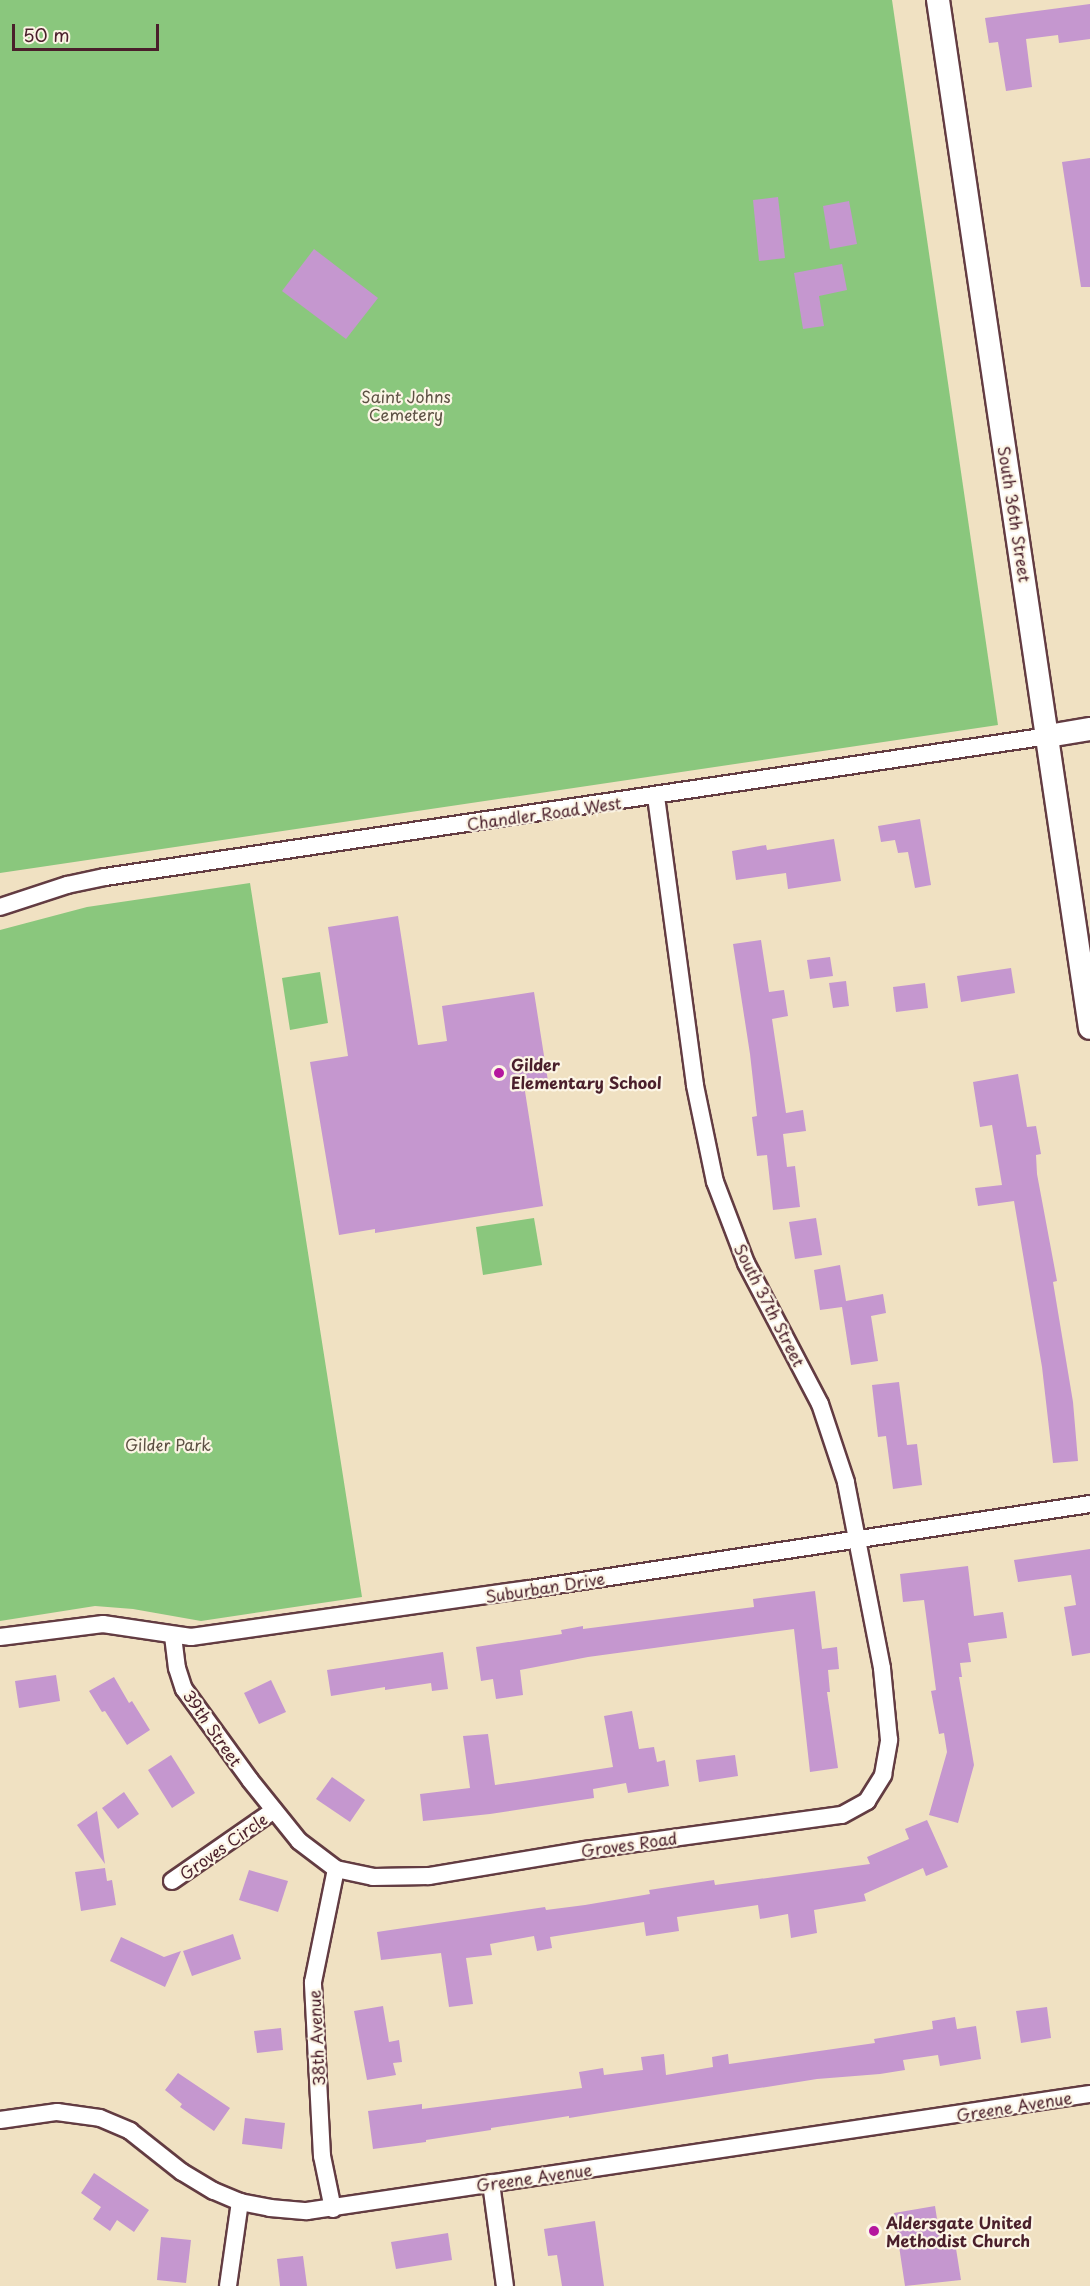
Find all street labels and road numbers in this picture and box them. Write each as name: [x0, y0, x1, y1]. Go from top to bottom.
street label: South 36th Street: [995, 443, 1035, 585]
street label: Chandler Road West: [465, 793, 623, 833]
street label: South 37th Street: [730, 1240, 810, 1370]
street label: Suburban Drive: [484, 1568, 606, 1606]
street label: 39th Street: [180, 1686, 246, 1770]
street label: Groves Circle: [175, 1808, 271, 1884]
street label: Groves Road: [579, 1828, 679, 1860]
street label: 38th Avenue: [304, 1989, 328, 2087]
street label: Greene Avenue: [955, 2087, 1073, 2125]
street label: Greene Avenue: [475, 2159, 593, 2195]

